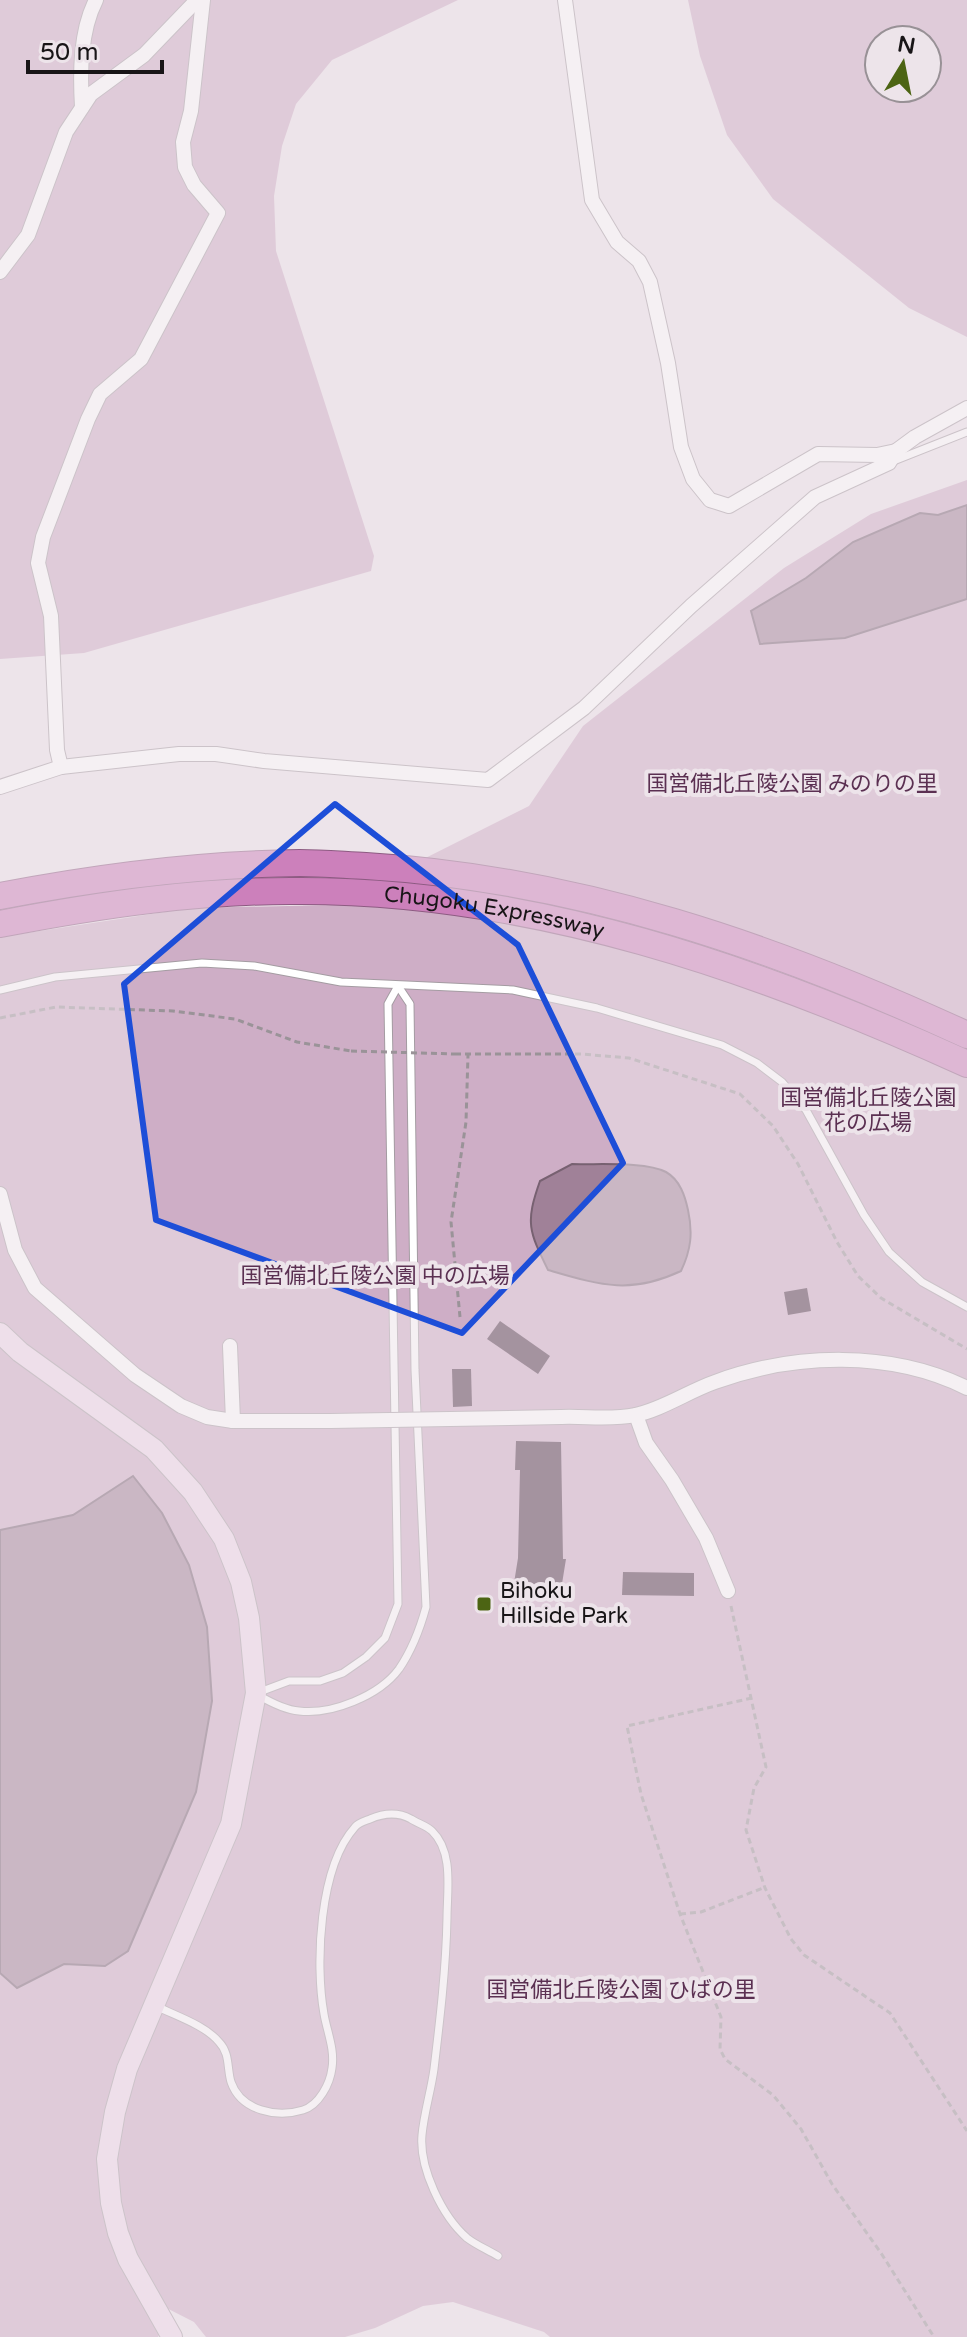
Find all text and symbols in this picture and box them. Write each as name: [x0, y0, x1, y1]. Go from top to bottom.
scale bar: [28, 24, 162, 74]
north arrow: [863, 24, 943, 104]
text: N: [895, 31, 917, 60]
text: 50 m: [40, 38, 98, 67]
park label: 国営備北丘陵公園 みのりの里: [646, 771, 938, 797]
street label: Chugoku Expressway: [383, 881, 607, 944]
park label: 国営備北丘陵公園 花の広場: [780, 1085, 956, 1136]
park label: 国営備北丘陵公園 中の広場: [240, 1263, 510, 1289]
place label: Bihoku Hillside Park: [500, 1578, 628, 1629]
marker: Bihoku Hillside Park: [475, 1595, 493, 1613]
park label: 国営備北丘陵公園 ひばの里: [486, 1977, 756, 2003]

